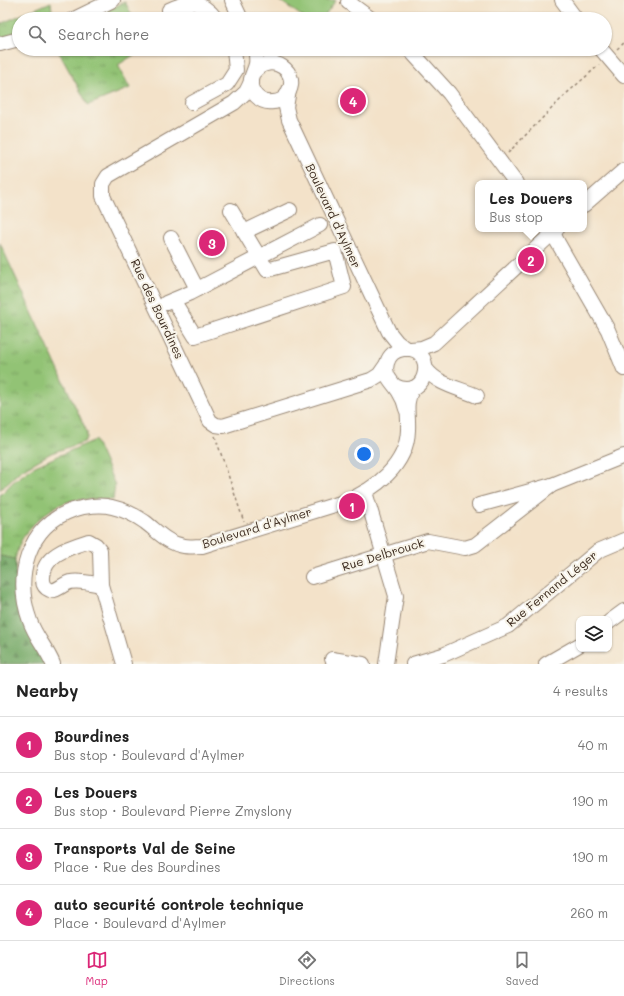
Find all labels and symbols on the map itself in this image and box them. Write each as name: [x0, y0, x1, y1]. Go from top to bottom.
pin: 4: [340, 86, 366, 116]
street label: Boulevard d'Aylmer: [303, 161, 365, 270]
pin: 3: [199, 228, 225, 258]
pin: 2: [518, 245, 544, 275]
street label: Rue des Bourdines: [128, 256, 188, 361]
your location: [354, 444, 374, 464]
pin: 1: [339, 491, 365, 521]
street label: Boulevard d'Aylmer: [200, 503, 313, 551]
street label: Rue Delbrouck: [340, 534, 426, 574]
street label: Rue Fernand Léger: [503, 547, 600, 630]

